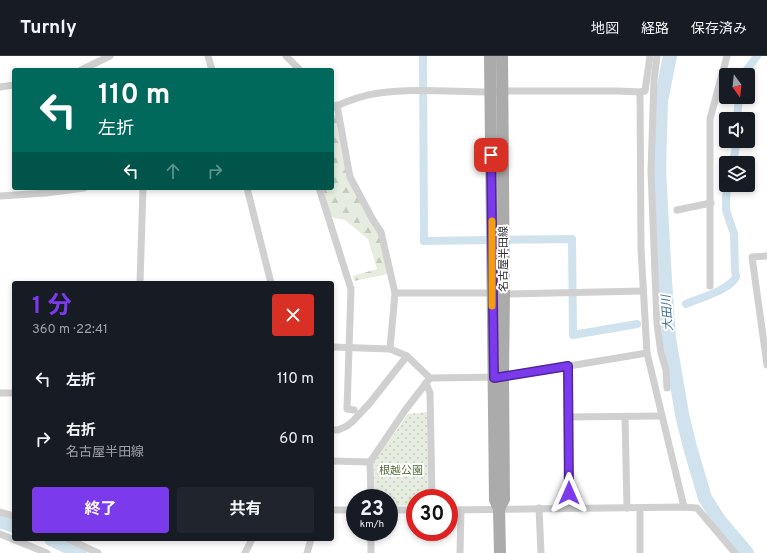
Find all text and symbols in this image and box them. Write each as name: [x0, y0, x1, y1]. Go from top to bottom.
text: Turnly: [20, 16, 77, 40]
text: 地図: [591, 21, 619, 38]
text: 経路: [641, 21, 669, 38]
text: 保存済み: [691, 21, 747, 38]
north arrow: [719, 68, 755, 104]
map controls: [719, 68, 755, 192]
text: 110 m: [98, 78, 170, 114]
icon: left: [32, 84, 84, 136]
button: sound: [719, 112, 755, 148]
text: 左折: [98, 118, 134, 141]
pin: [474, 138, 508, 172]
icon: arrive: [480, 144, 502, 166]
button: layers: [719, 156, 755, 192]
icon: left: [120, 160, 142, 182]
icon: ahead: [162, 160, 184, 182]
icon: right: [204, 160, 226, 182]
street label: 名古屋半田線: [497, 226, 511, 292]
text: 1 分: [32, 292, 72, 322]
water label: 大田川: [659, 292, 677, 332]
button: close: [272, 294, 314, 336]
text: 360 m · 22:41: [32, 322, 108, 338]
icon: left: [32, 368, 54, 390]
text: 110 m: [277, 370, 314, 389]
text: 左折: [66, 372, 96, 391]
text: 右折: [66, 422, 96, 441]
icon: right: [32, 428, 54, 450]
text: 60 m: [279, 430, 314, 449]
text: 名古屋半田線: [66, 445, 144, 461]
park label: 根越公園: [379, 464, 423, 478]
position arrow: [548, 472, 590, 514]
button: 終了: [32, 487, 169, 533]
button: 共有: [177, 487, 314, 533]
speed limit sign: 30: [406, 489, 458, 541]
text: 23: [360, 497, 384, 523]
text: km/h: [360, 518, 384, 531]

